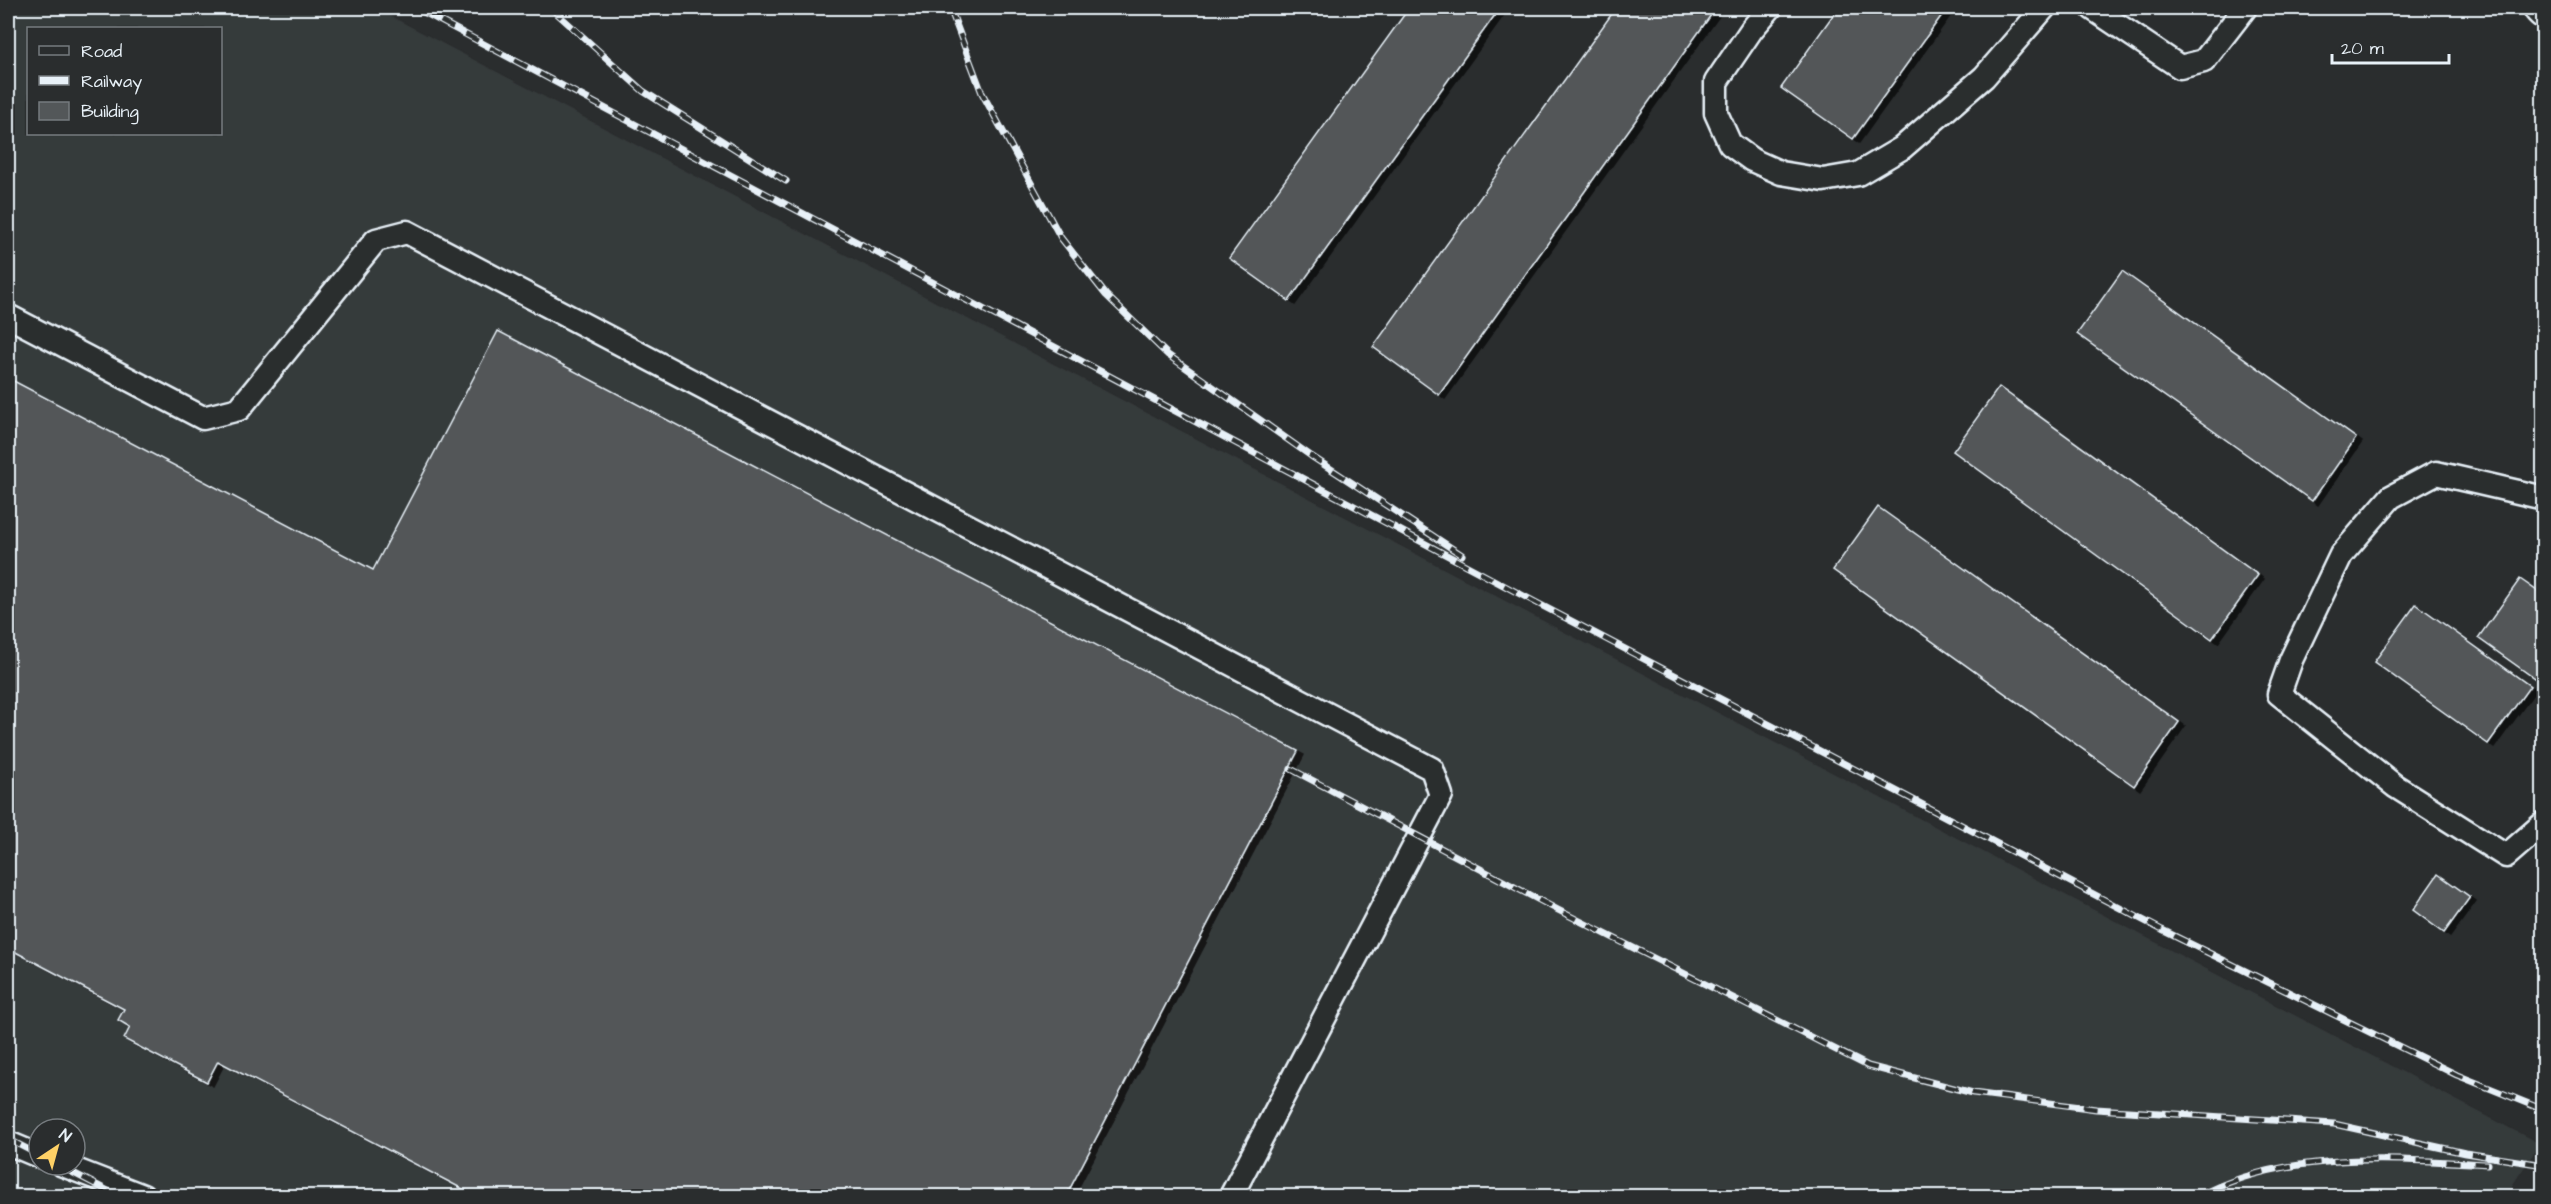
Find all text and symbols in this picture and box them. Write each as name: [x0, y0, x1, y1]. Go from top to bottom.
legend: [27, 27, 222, 135]
scale bar: [2332, 27, 2449, 65]
text: 20 m: [2341, 36, 2384, 61]
text: Road: [81, 39, 122, 64]
text: Railway: [81, 69, 142, 95]
text: Building: [81, 99, 139, 125]
north arrow: [27, 1117, 87, 1177]
text: N: [55, 1124, 76, 1148]

